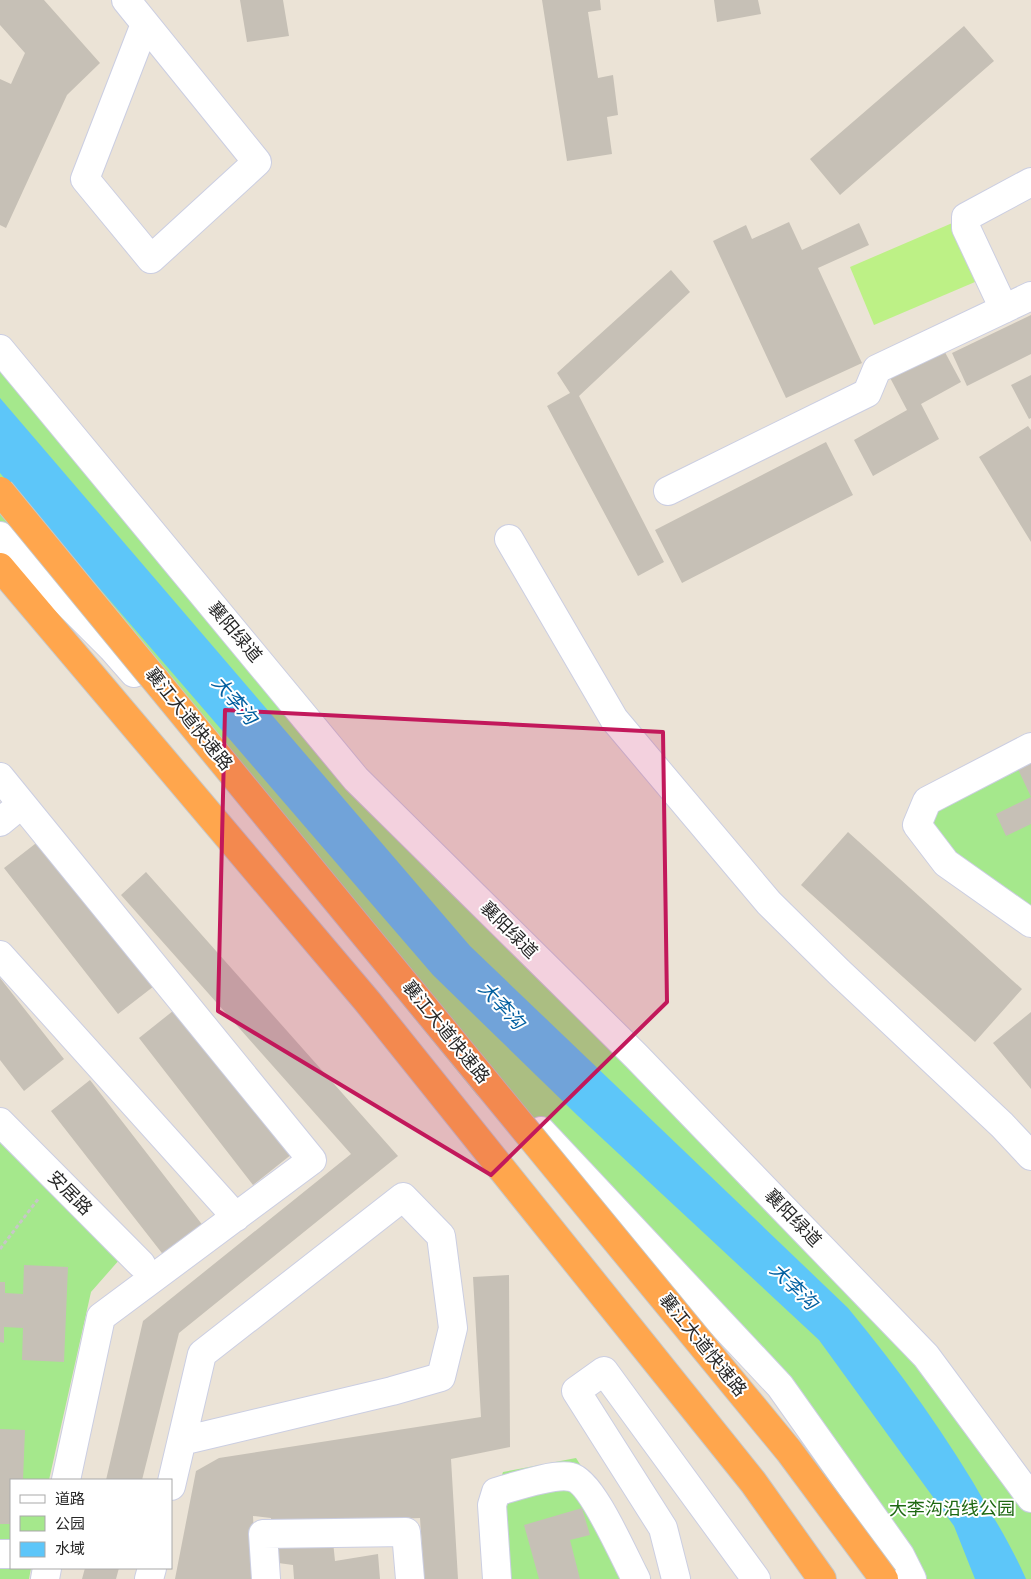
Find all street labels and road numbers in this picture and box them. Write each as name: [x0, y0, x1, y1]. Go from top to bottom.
street label: 襄阳绿道: [204, 597, 267, 666]
street label: 襄江大道快速路: [142, 663, 237, 774]
street label: 襄阳绿道: [476, 897, 542, 963]
street label: 襄江大道快速路: [399, 976, 494, 1087]
street label: 安居路: [44, 1166, 97, 1219]
street label: 襄阳绿道: [761, 1184, 826, 1251]
street label: 襄江大道快速路: [656, 1289, 751, 1400]

